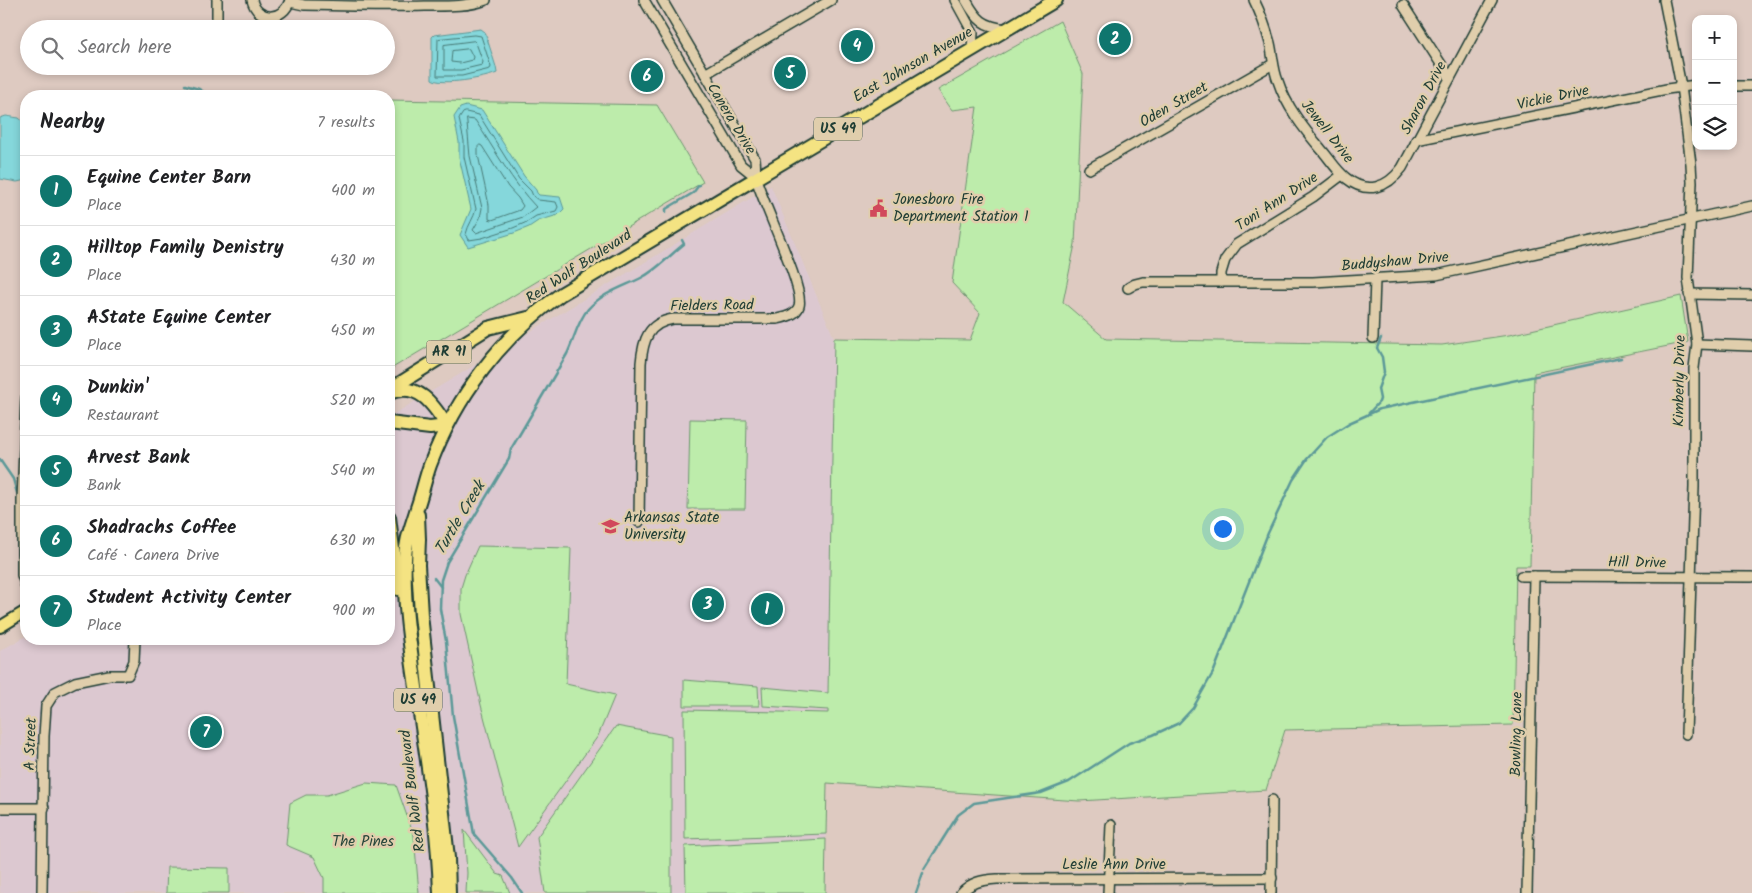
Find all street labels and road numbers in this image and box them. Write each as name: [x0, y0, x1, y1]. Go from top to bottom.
street label: East Johnson Avenue: [848, 21, 978, 109]
street label: Sharon Drive: [1395, 57, 1454, 139]
street label: Oden Street: [1135, 76, 1213, 134]
street label: Canera Drive: [700, 78, 762, 160]
street label: Vickie Drive: [1515, 79, 1591, 117]
street label: Jewell Drive: [1294, 95, 1360, 169]
road number: US 49: [814, 118, 862, 140]
street label: Toni Ann Drive: [1231, 166, 1323, 238]
street label: Red Wolf Boulevard: [521, 223, 637, 310]
street label: Buddyshaw Drive: [1340, 245, 1450, 279]
street label: Fielders Road: [670, 293, 754, 319]
street label: Kimberly Drive: [1667, 335, 1693, 427]
road number: AR 91: [426, 341, 472, 364]
street label: Hill Drive: [1608, 550, 1667, 576]
road number: US 49: [394, 688, 442, 712]
street label: Bowling Lane: [1504, 691, 1530, 777]
street label: A Street: [18, 717, 44, 771]
street label: Red Wolf Boulevard: [394, 728, 432, 853]
street label: Leslie Ann Drive: [1062, 853, 1166, 877]

